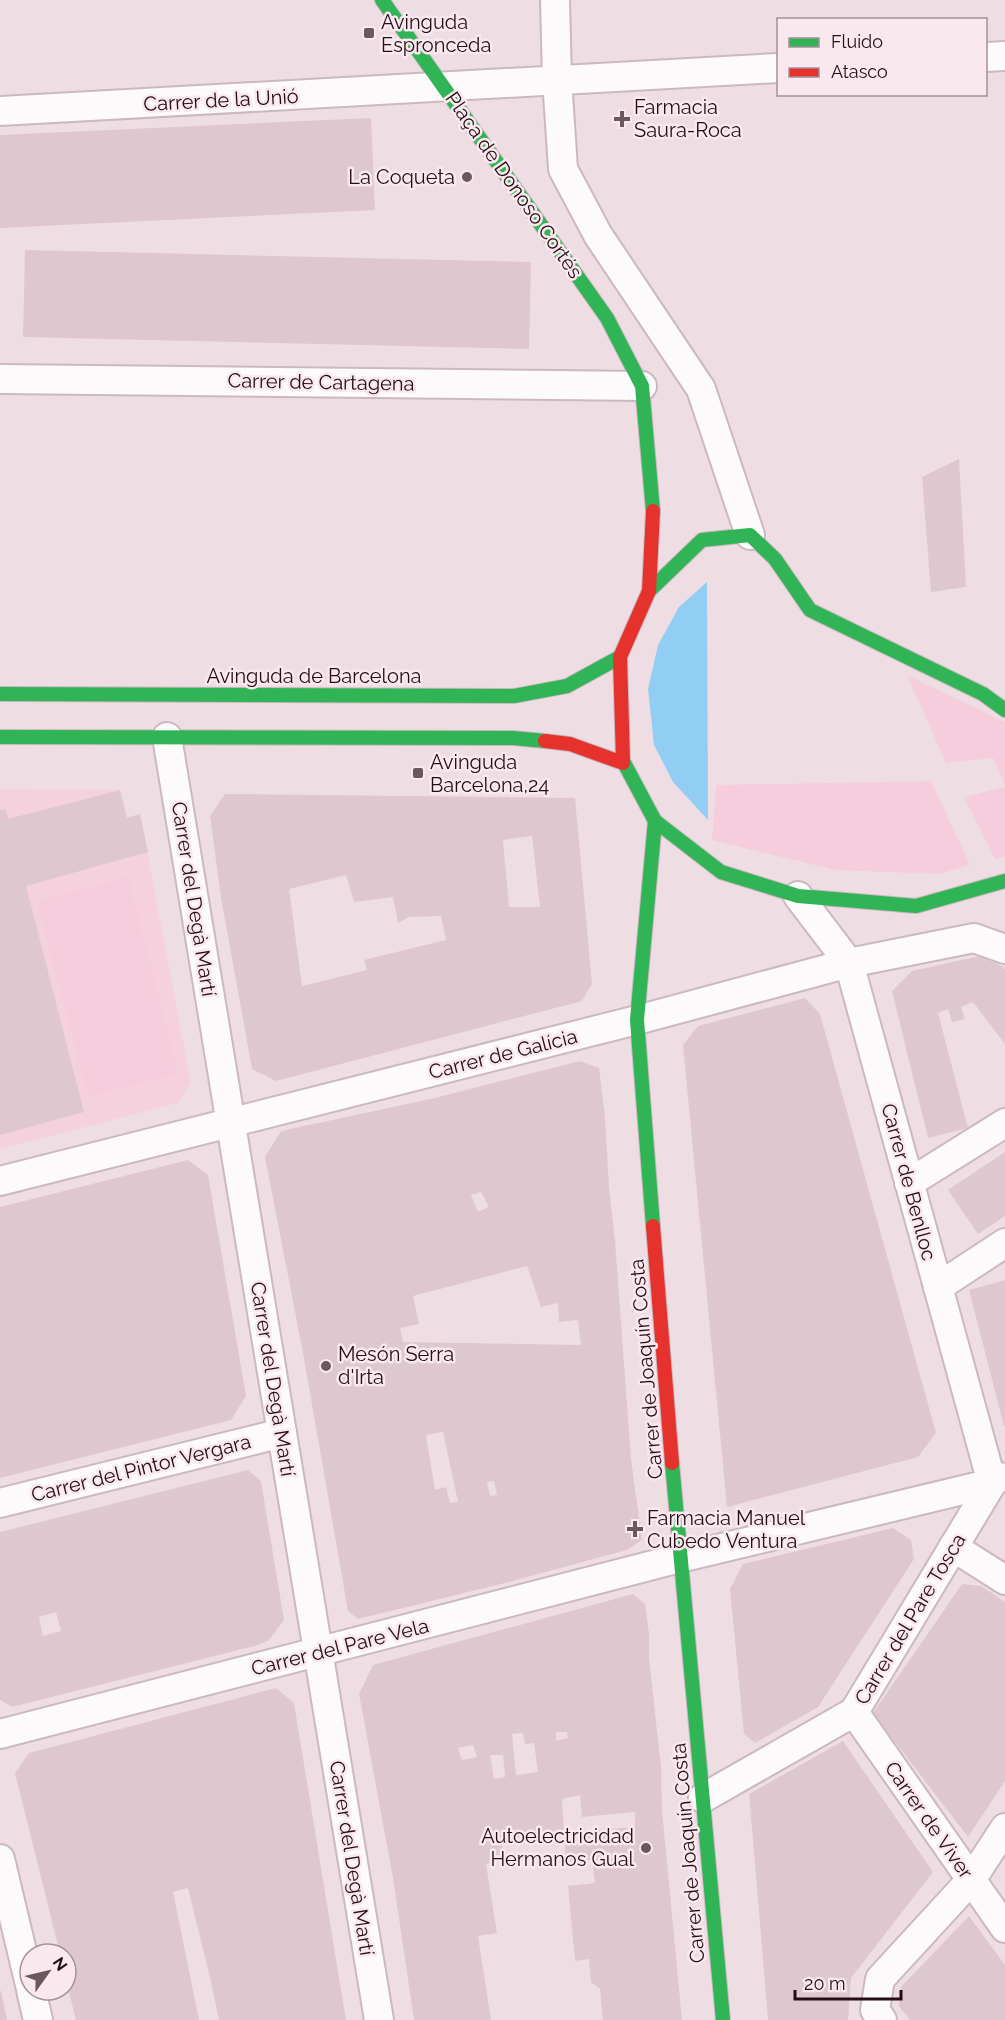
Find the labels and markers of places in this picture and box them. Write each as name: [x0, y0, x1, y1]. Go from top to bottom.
place label: Avinguda Espronceda: [381, 10, 491, 57]
marker: Avinguda Espronceda: [362, 26, 376, 40]
place label: Farmacia Saura-Roca: [634, 95, 742, 142]
marker: Farmacia Saura-Roca: [615, 112, 629, 126]
place label: La Coqueta: [348, 165, 455, 189]
marker: La Coqueta: [460, 170, 474, 184]
place label: Avinguda Barcelona,24: [430, 750, 549, 797]
marker: Avinguda Barcelona,24: [411, 766, 425, 780]
place label: Mesón Serra d'Irta: [338, 1342, 454, 1389]
marker: Mesón Serra d'Irta: [319, 1359, 333, 1373]
place label: Farmacia Manuel Cubedo Ventura: [647, 1506, 806, 1553]
marker: Farmacia Manuel Cubedo Ventura: [628, 1522, 642, 1536]
place label: Autoelectricidad Hermanos Gual: [481, 1824, 635, 1871]
marker: Autoelectricidad Hermanos Gual: [639, 1841, 653, 1855]

